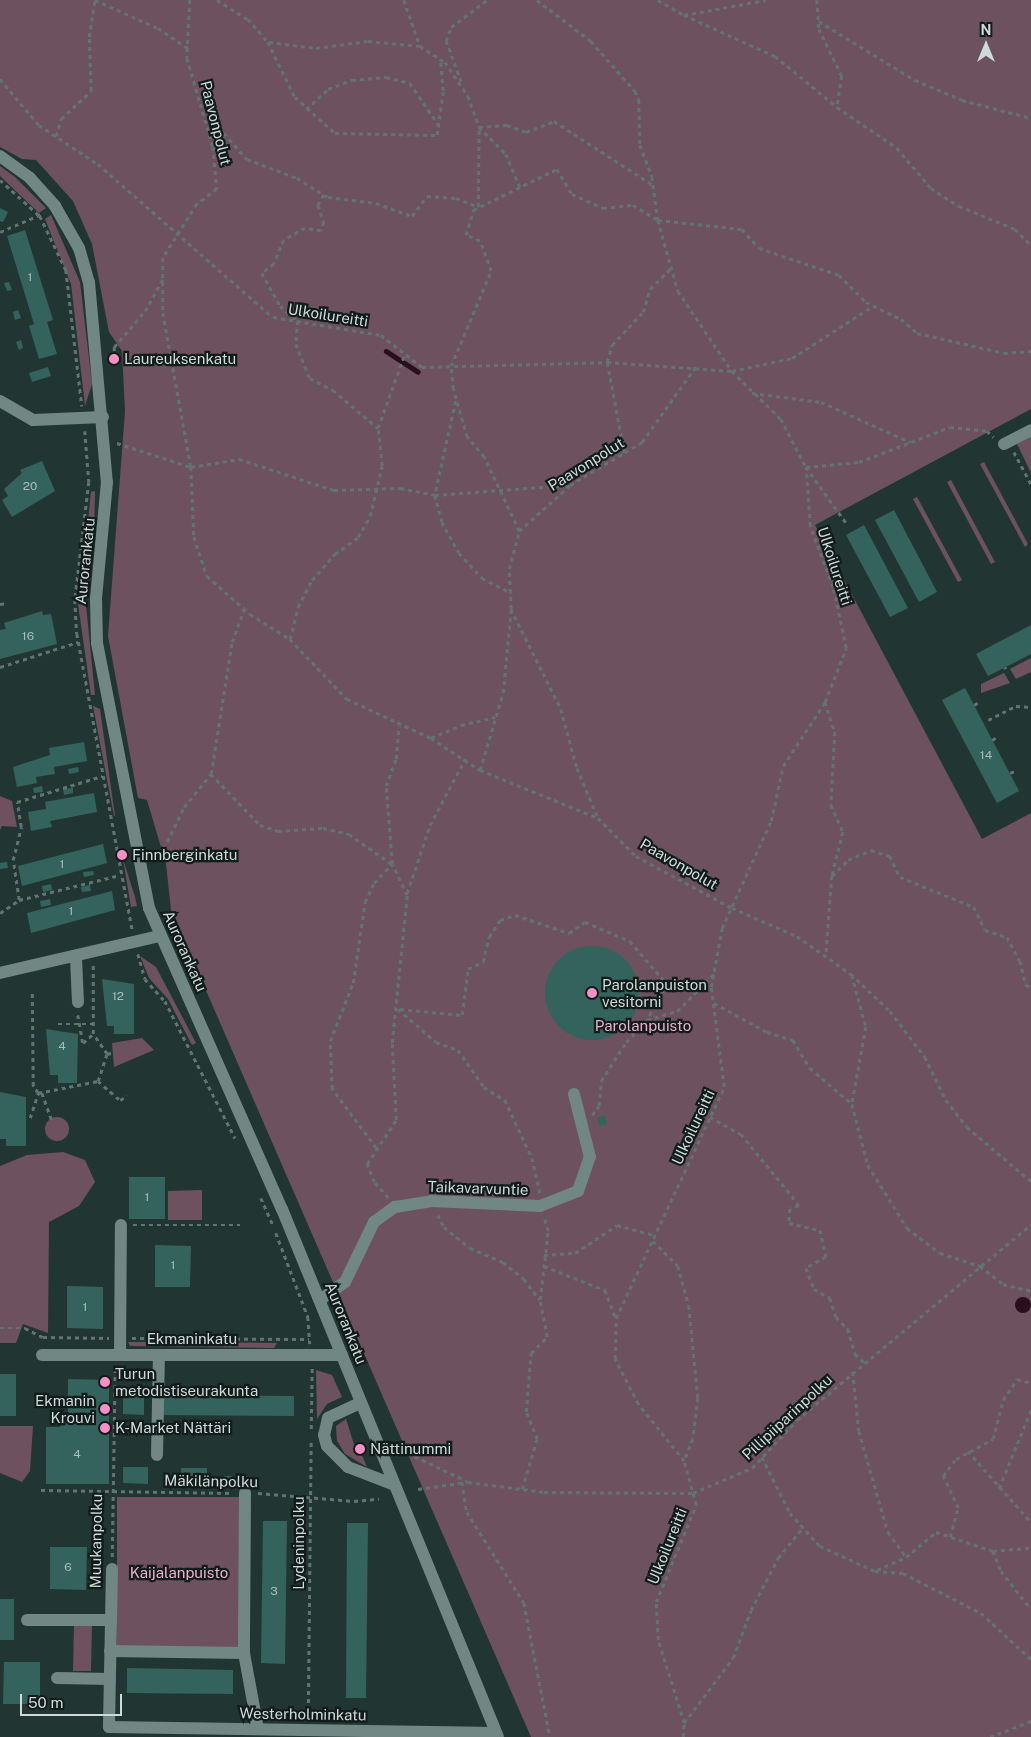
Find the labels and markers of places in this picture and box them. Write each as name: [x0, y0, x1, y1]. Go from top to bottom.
place label: Laureuksenkatu: [124, 350, 236, 368]
marker: Laureuksenkatu: [108, 353, 120, 365]
place label: Finnberginkatu: [132, 846, 238, 864]
marker: Finnberginkatu: [116, 849, 128, 861]
place label: Parolanpuiston vesitorni: [602, 975, 707, 1010]
marker: Parolanpuiston vesitorni: [586, 987, 598, 999]
place label: Turun metodistiseurakunta: [115, 1364, 258, 1399]
marker: Turun metodistiseurakunta: [99, 1376, 111, 1388]
place label: Ekmanin Krouvi: [35, 1391, 95, 1426]
marker: Ekmanin Krouvi: [99, 1403, 111, 1415]
place label: K-Market Nättäri: [115, 1419, 231, 1437]
marker: K-Market Nättäri: [99, 1422, 111, 1434]
place label: Nättinummi: [370, 1440, 451, 1458]
marker: Nättinummi: [354, 1443, 366, 1455]

